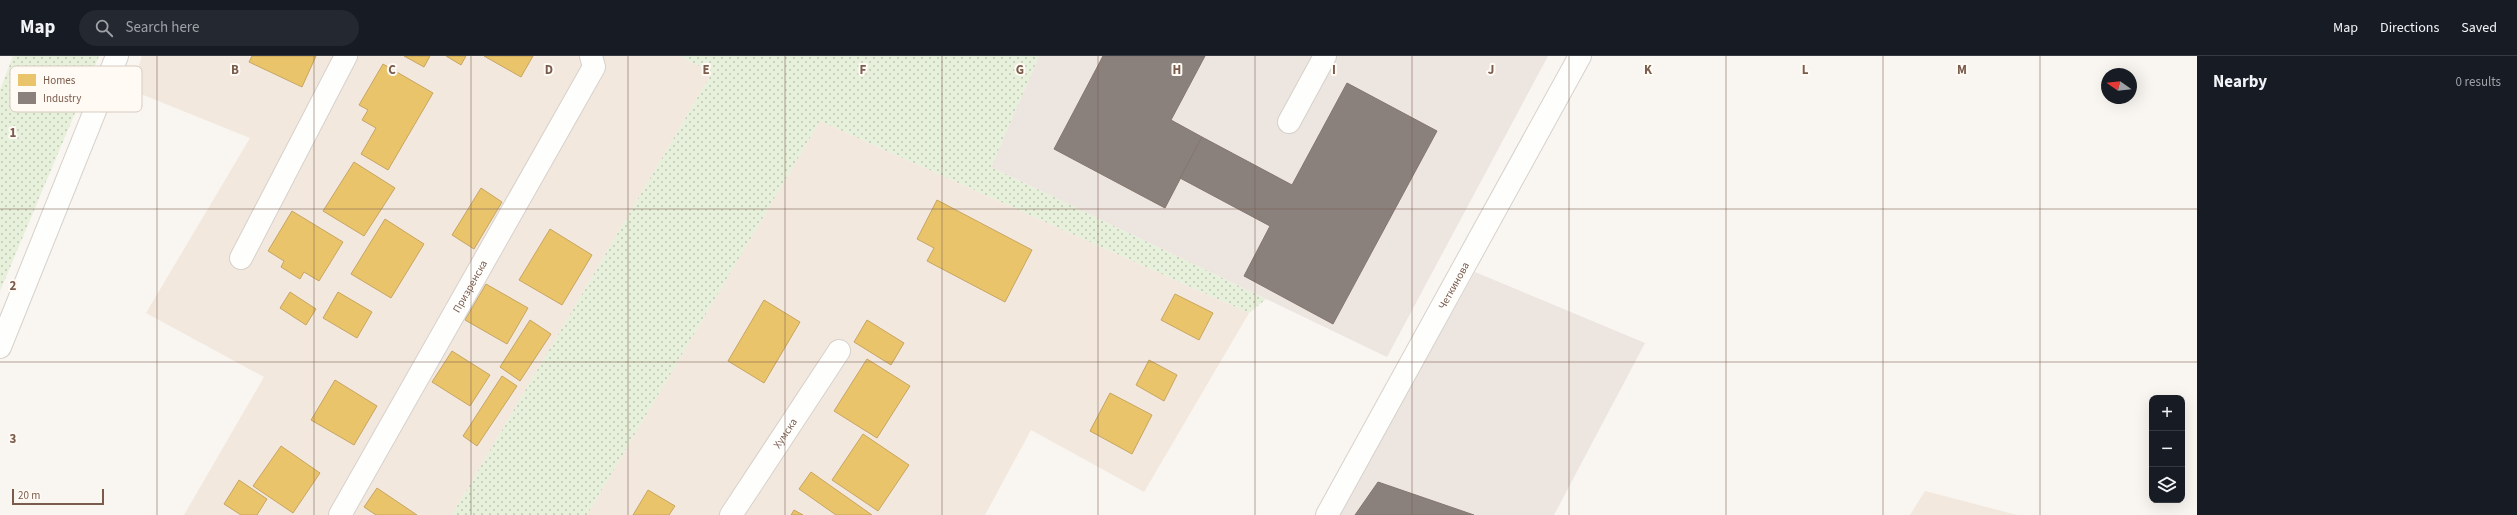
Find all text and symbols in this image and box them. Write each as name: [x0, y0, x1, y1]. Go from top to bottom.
search box: [79, 10, 359, 46]
text: Map: [20, 14, 55, 41]
icon: search: [93, 17, 115, 39]
text: Search here: [125, 17, 199, 38]
text: Map: [2333, 18, 2358, 38]
text: Directions: [2380, 18, 2439, 38]
text: Saved: [2461, 18, 2497, 38]
text: B: [231, 61, 239, 79]
text: C: [388, 61, 396, 79]
text: D: [545, 61, 553, 79]
text: E: [702, 61, 710, 79]
text: F: [860, 61, 867, 79]
text: G: [1016, 61, 1024, 79]
text: H: [1173, 61, 1181, 79]
text: I: [1332, 61, 1336, 79]
text: J: [1488, 61, 1494, 79]
text: K: [1644, 61, 1653, 79]
text: L: [1802, 61, 1809, 79]
text: M: [1957, 61, 1967, 79]
legend: [10, 66, 142, 112]
north arrow: [2101, 68, 2137, 104]
text: Nearby: [2213, 70, 2267, 94]
text: Homes: [43, 73, 76, 88]
text: 0 results: [2456, 73, 2501, 91]
text: Industry: [43, 91, 81, 106]
text: 1: [10, 124, 17, 142]
street label: Призренска: [449, 257, 491, 315]
street label: Четкинова: [1435, 259, 1473, 312]
text: 2: [10, 277, 17, 295]
map controls: [2149, 395, 2185, 503]
button: +: [2149, 395, 2185, 431]
street label: Хумска: [770, 415, 801, 452]
text: 3: [10, 430, 17, 448]
button: −: [2149, 431, 2185, 467]
button: layers: [2149, 467, 2185, 503]
scale bar: [12, 487, 104, 506]
text: 20 m: [18, 488, 40, 503]

